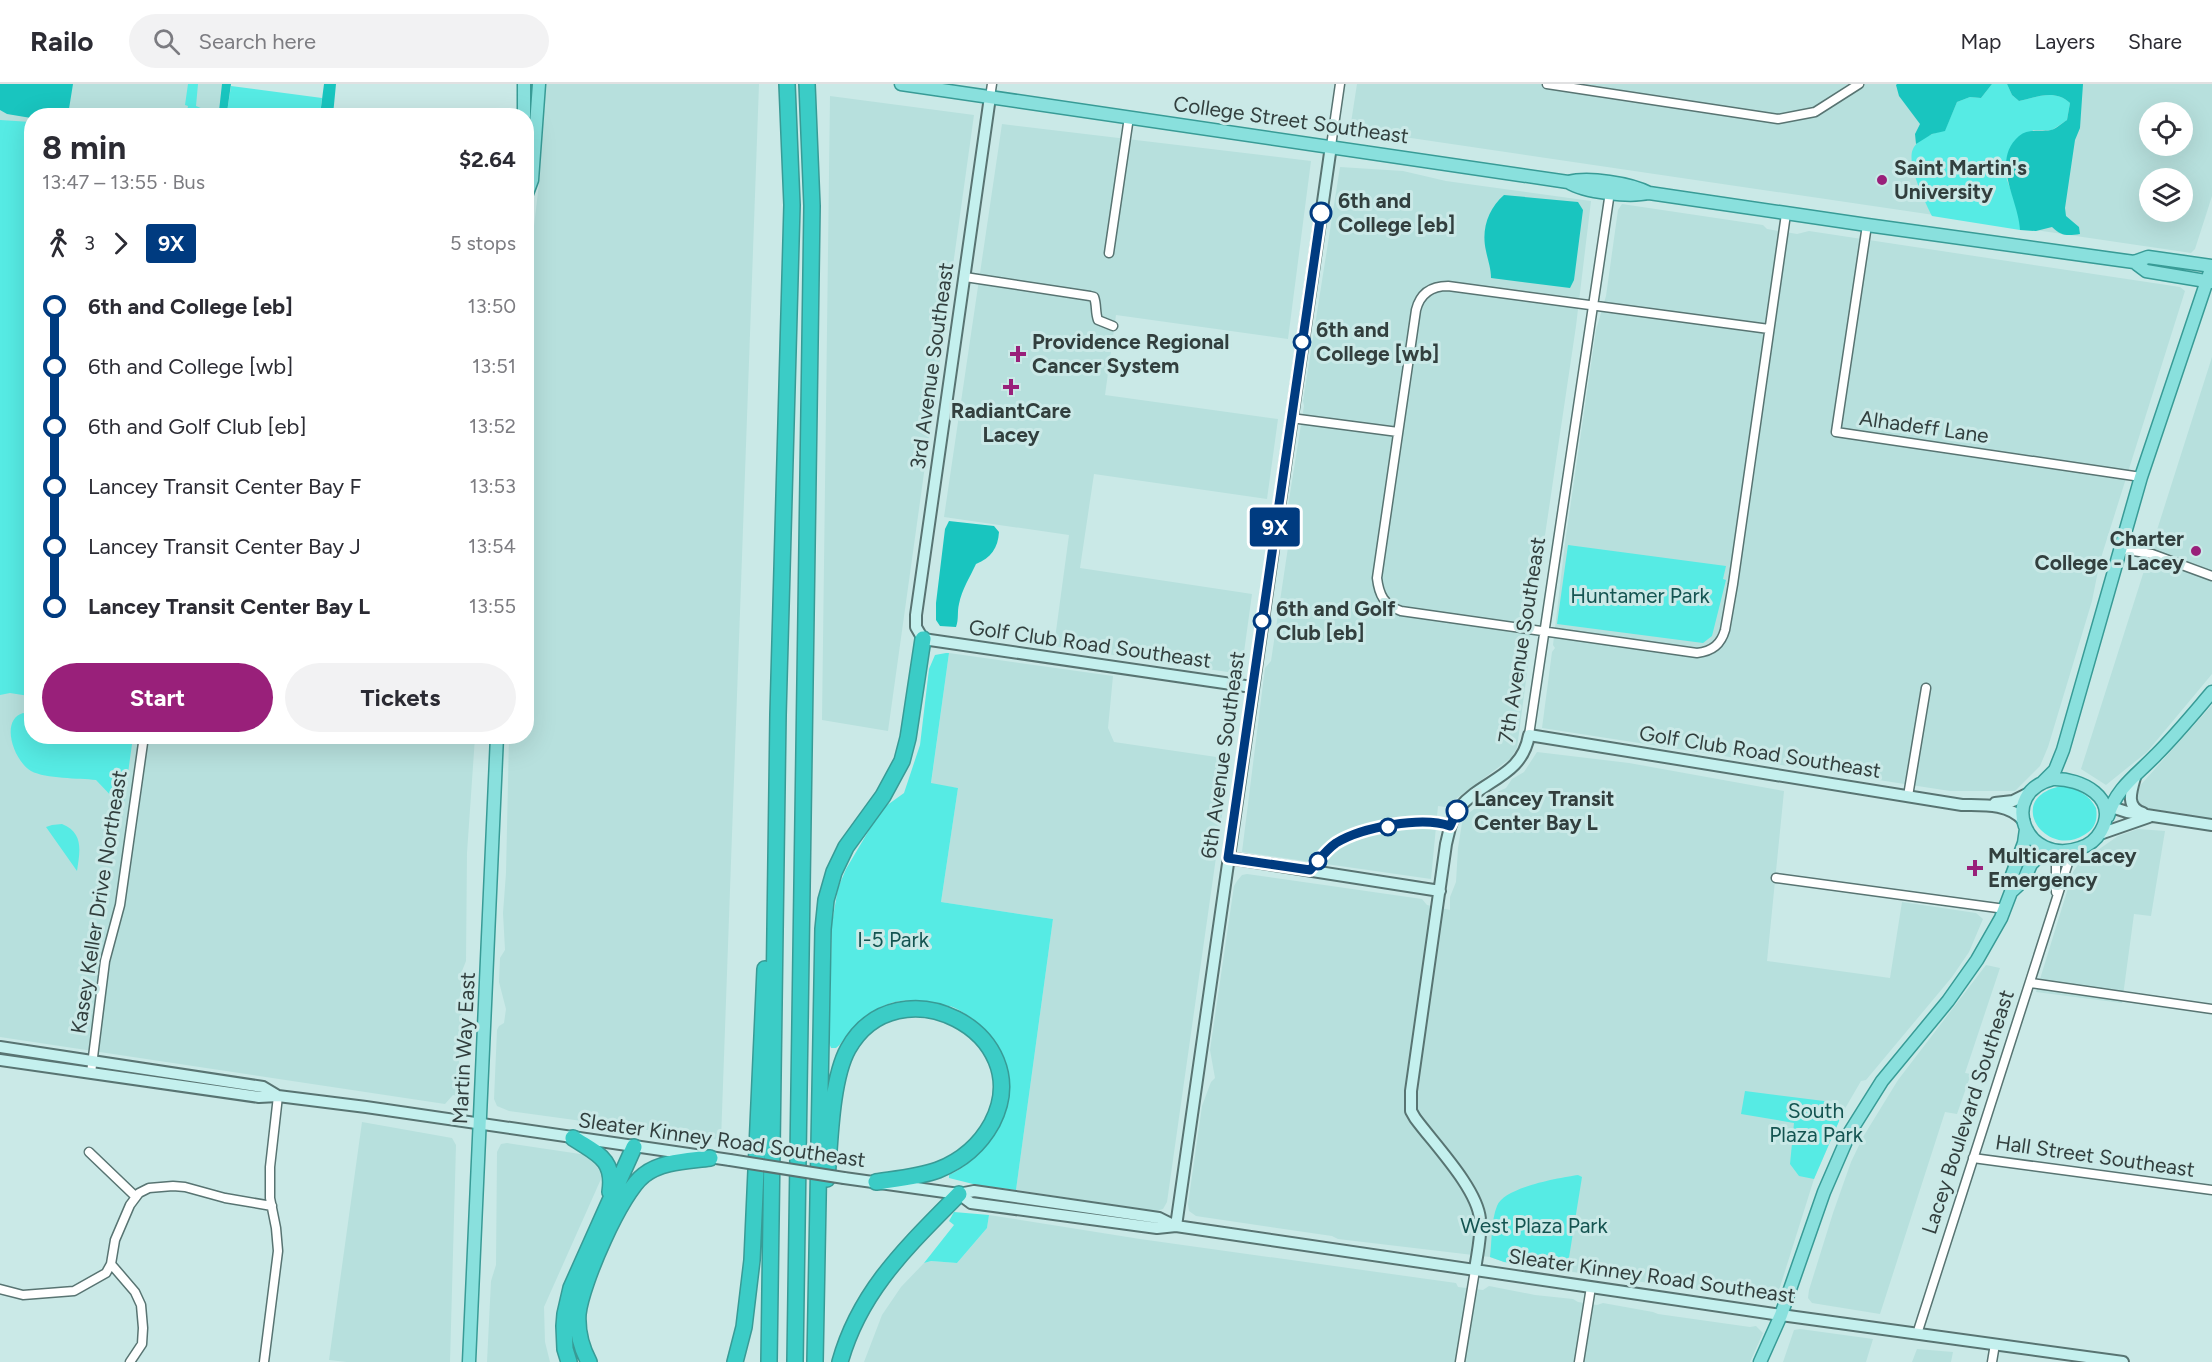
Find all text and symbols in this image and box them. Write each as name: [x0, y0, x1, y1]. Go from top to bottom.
search box: [129, 14, 549, 68]
text: Railo: [30, 24, 93, 58]
icon: search: [150, 25, 183, 58]
text: Search here: [198, 28, 316, 55]
text: Map: [1961, 29, 2001, 54]
text: Layers: [2034, 29, 2095, 54]
text: Share: [2128, 29, 2182, 54]
street label: College Street Southeast: [1172, 91, 1410, 148]
map controls: [2139, 102, 2193, 222]
button: locate: [2139, 102, 2193, 156]
text: 8 min: [42, 128, 126, 167]
text: $2.64: [459, 146, 516, 173]
place label: Saint Martin's University: [1894, 155, 2027, 204]
button: layers: [2139, 168, 2193, 222]
text: 13:47 – 13:55 · Bus: [42, 170, 205, 194]
marker: Saint Martin's University: [1875, 173, 1889, 187]
place label: 6th and College [eb]: [1338, 188, 1455, 237]
marker: 6th and College [eb]: [1310, 202, 1332, 224]
icon: walk: [42, 227, 75, 260]
icon: forward: [104, 227, 137, 260]
text: 3: [84, 231, 95, 255]
text: 9X: [158, 231, 184, 256]
text: 5 stops: [450, 231, 516, 255]
street label: 3rd Avenue Southeast: [905, 261, 958, 471]
text: 6th and College [eb]: [88, 293, 293, 320]
text: 13:50: [467, 294, 516, 318]
place label: 6th and College [wb]: [1316, 317, 1439, 366]
place label: Providence Regional Cancer System: [1032, 329, 1229, 378]
marker: 6th and College [wb]: [1293, 333, 1311, 351]
marker: Providence Regional Cancer System: [1009, 345, 1027, 363]
text: 6th and College [wb]: [88, 353, 293, 380]
text: 13:51: [472, 354, 516, 378]
marker: RadiantCare Lacey: [1002, 378, 1020, 396]
place label: RadiantCare Lacey: [951, 398, 1072, 447]
street label: Alhadeff Lane: [1858, 405, 1990, 448]
text: 6th and Golf Club [eb]: [88, 413, 307, 440]
text: 13:52: [469, 414, 516, 438]
text: Lancey Transit Center Bay F: [88, 473, 361, 500]
text: 13:53: [469, 474, 516, 498]
line badge: 9X: [1248, 508, 1302, 546]
text: 9X: [1262, 515, 1288, 540]
place label: Charter College - Lacey: [2035, 526, 2185, 575]
text: Lancey Transit Center Bay J: [88, 533, 361, 560]
text: 13:54: [468, 534, 516, 558]
street label: 7th Avenue Southeast: [1493, 535, 1550, 745]
marker: Charter College - Lacey: [2189, 544, 2203, 558]
park label: Huntamer Park: [1570, 583, 1710, 608]
text: Lancey Transit Center Bay L: [88, 593, 370, 620]
text: 13:55: [469, 594, 516, 618]
place label: 6th and Golf Club [eb]: [1276, 596, 1396, 645]
marker: 6th and Golf Club [eb]: [1253, 612, 1271, 630]
street label: Golf Club Road Southeast: [967, 614, 1213, 673]
street label: 6th Avenue Southeast: [1196, 650, 1249, 860]
button: Start: [42, 663, 273, 732]
button: Tickets: [285, 663, 516, 732]
street label: Golf Club Road Southeast: [1637, 720, 1883, 783]
street label: Kasey Keller Drive Northeast: [65, 768, 132, 1035]
place label: Lancey Transit Center Bay L: [1474, 786, 1614, 835]
marker: Lancey Transit Center Bay L: [1446, 800, 1468, 822]
unlabelled marker: [1379, 818, 1397, 836]
place label: MulticareLacey Emergency: [1988, 843, 2137, 892]
unlabelled marker: [1309, 852, 1327, 870]
marker: MulticareLacey Emergency: [1966, 859, 1984, 877]
park label: I-5 Park: [857, 927, 930, 952]
street label: Martin Way East: [447, 971, 480, 1125]
street label: Lacey Boulevard Southeast: [1916, 987, 2019, 1237]
park label: South Plaza Park: [1769, 1098, 1864, 1147]
street label: Sleater Kinney Road Southeast: [577, 1107, 867, 1172]
street label: Hall Street Southeast: [1994, 1129, 2197, 1182]
park label: West Plaza Park: [1460, 1213, 1608, 1238]
street label: Sleater Kinney Road Southeast: [1507, 1243, 1797, 1308]

